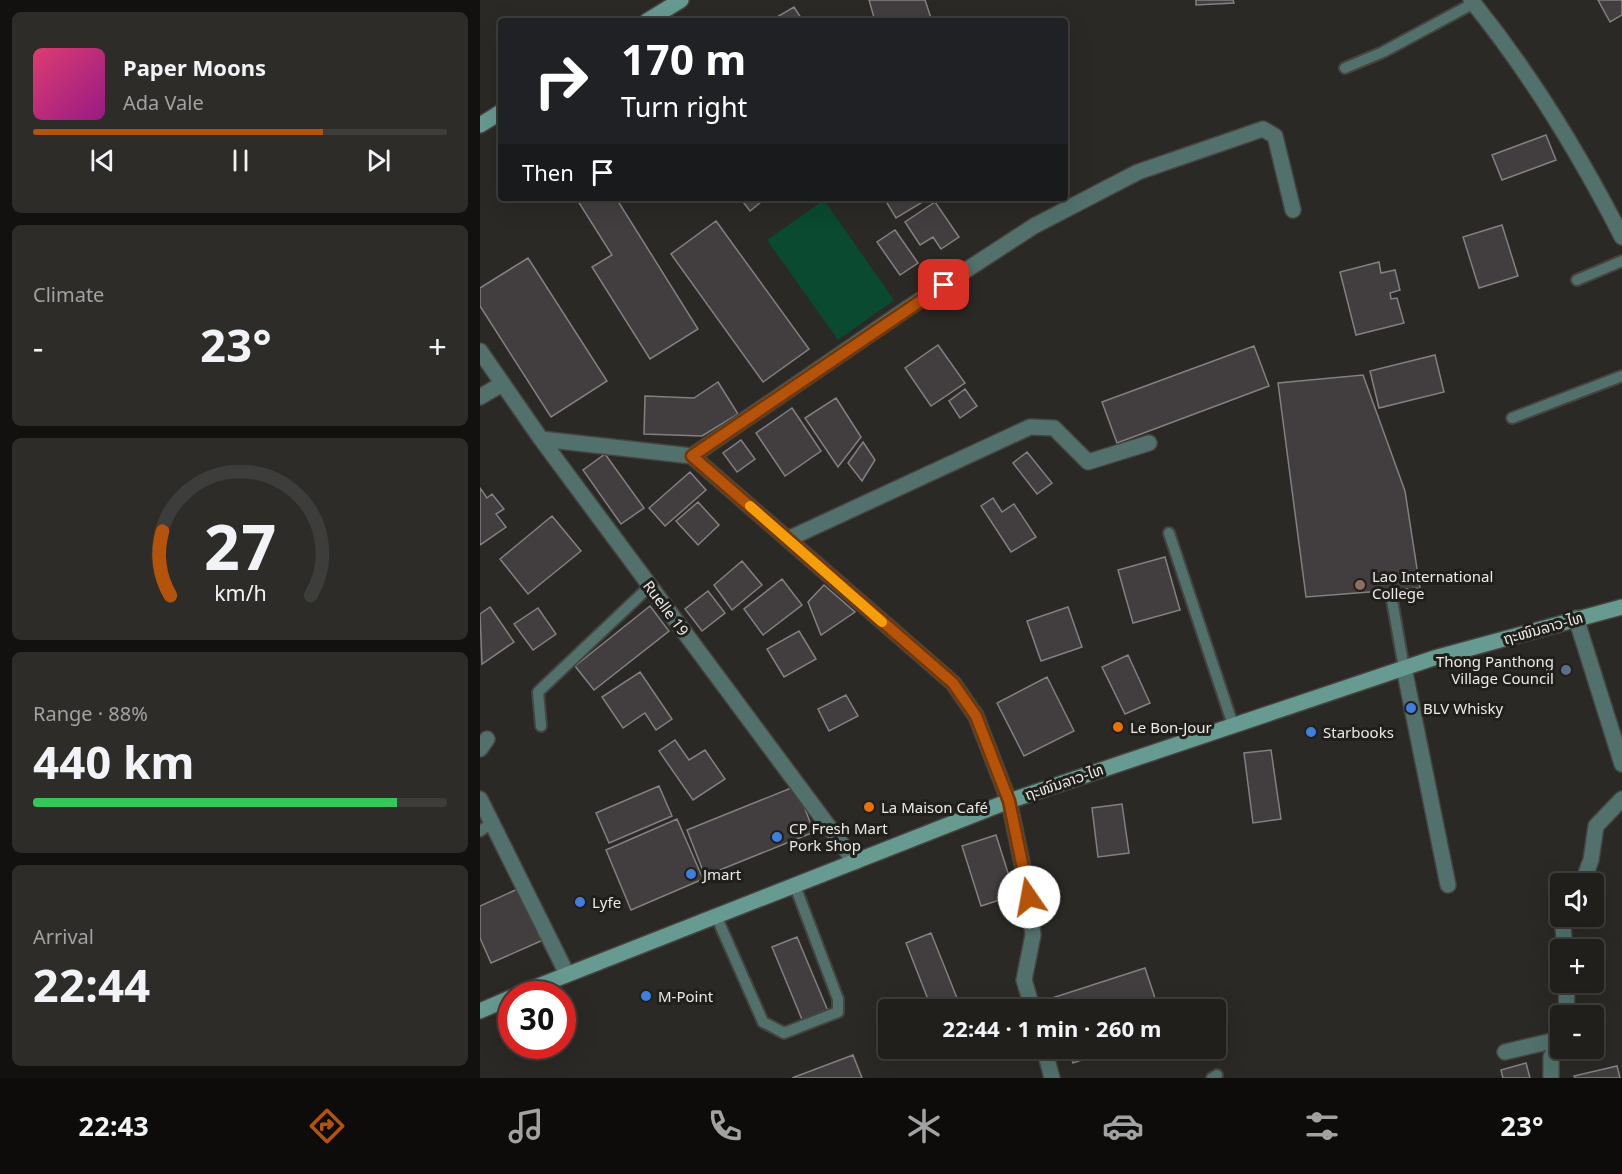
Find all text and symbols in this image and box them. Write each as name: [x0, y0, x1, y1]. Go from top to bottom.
text: 170 m: [621, 25, 746, 94]
icon: right: [522, 42, 600, 120]
text: Paper Moons: [123, 50, 266, 86]
text: Turn right: [621, 85, 747, 129]
text: Ada Vale: [123, 86, 204, 119]
icon: previous: [86, 144, 119, 177]
icon: pause: [224, 144, 257, 177]
icon: next: [362, 144, 395, 177]
text: Then: [522, 155, 574, 191]
icon: arrive: [586, 156, 619, 189]
pin: [918, 259, 969, 310]
icon: arrive: [927, 268, 960, 301]
text: Climate: [33, 278, 104, 311]
text: 23°: [200, 309, 272, 383]
text: −: [33, 320, 44, 374]
text: +: [428, 320, 447, 374]
text: 27: [204, 496, 276, 599]
place label: Lao International College: [1372, 564, 1493, 606]
street label: Ruelle 19: [637, 575, 695, 641]
text: km/h: [214, 576, 266, 611]
marker: Lao International College: [1353, 578, 1367, 592]
street label: ຖະໜົນລາວ-ໄທ: [1500, 605, 1586, 651]
place label: Thong Panthong Village Council: [1436, 649, 1554, 691]
marker: Thong Panthong Village Council: [1559, 663, 1573, 677]
place label: BLV Whisky: [1423, 696, 1503, 721]
text: Range · 88%: [33, 697, 148, 730]
marker: BLV Whisky: [1404, 701, 1418, 715]
place label: Le Bon-Jour: [1130, 715, 1212, 740]
marker: Le Bon-Jour: [1111, 720, 1125, 734]
place label: Starbooks: [1323, 720, 1394, 745]
marker: Starbooks: [1304, 725, 1318, 739]
text: 440 km: [33, 726, 194, 800]
street label: ຖະໜົນລາວ-ໄທ: [1021, 757, 1107, 807]
place label: La Maison Café: [881, 795, 988, 820]
marker: La Maison Café: [862, 800, 876, 814]
place label: CP Fresh Mart Pork Shop: [789, 816, 888, 858]
marker: CP Fresh Mart Pork Shop: [770, 830, 784, 844]
place label: Jmart: [701, 862, 742, 887]
position arrow: [997, 865, 1061, 929]
marker: Jmart: [684, 867, 698, 881]
map controls: [1550, 873, 1604, 1059]
button: sound: [1550, 873, 1604, 927]
place label: Lyfe: [592, 890, 621, 915]
marker: Lyfe: [573, 895, 587, 909]
text: Arrival: [33, 920, 94, 953]
button: +: [1550, 939, 1604, 993]
text: 22:44: [33, 949, 150, 1023]
speed limit sign: 30: [498, 981, 576, 1059]
place label: M-Point: [658, 984, 714, 1009]
marker: M-Point: [639, 989, 653, 1003]
button: −: [1550, 1005, 1604, 1059]
text: 22:44 · 1 min · 260 m: [943, 1011, 1161, 1047]
text: 22:43: [79, 1104, 149, 1148]
text: 23°: [1501, 1104, 1543, 1148]
icon: directions: [306, 1105, 348, 1147]
icon: music: [505, 1105, 547, 1147]
icon: phone: [704, 1105, 746, 1147]
icon: climate: [903, 1105, 945, 1147]
icon: car: [1102, 1105, 1144, 1147]
icon: filters: [1301, 1105, 1343, 1147]

